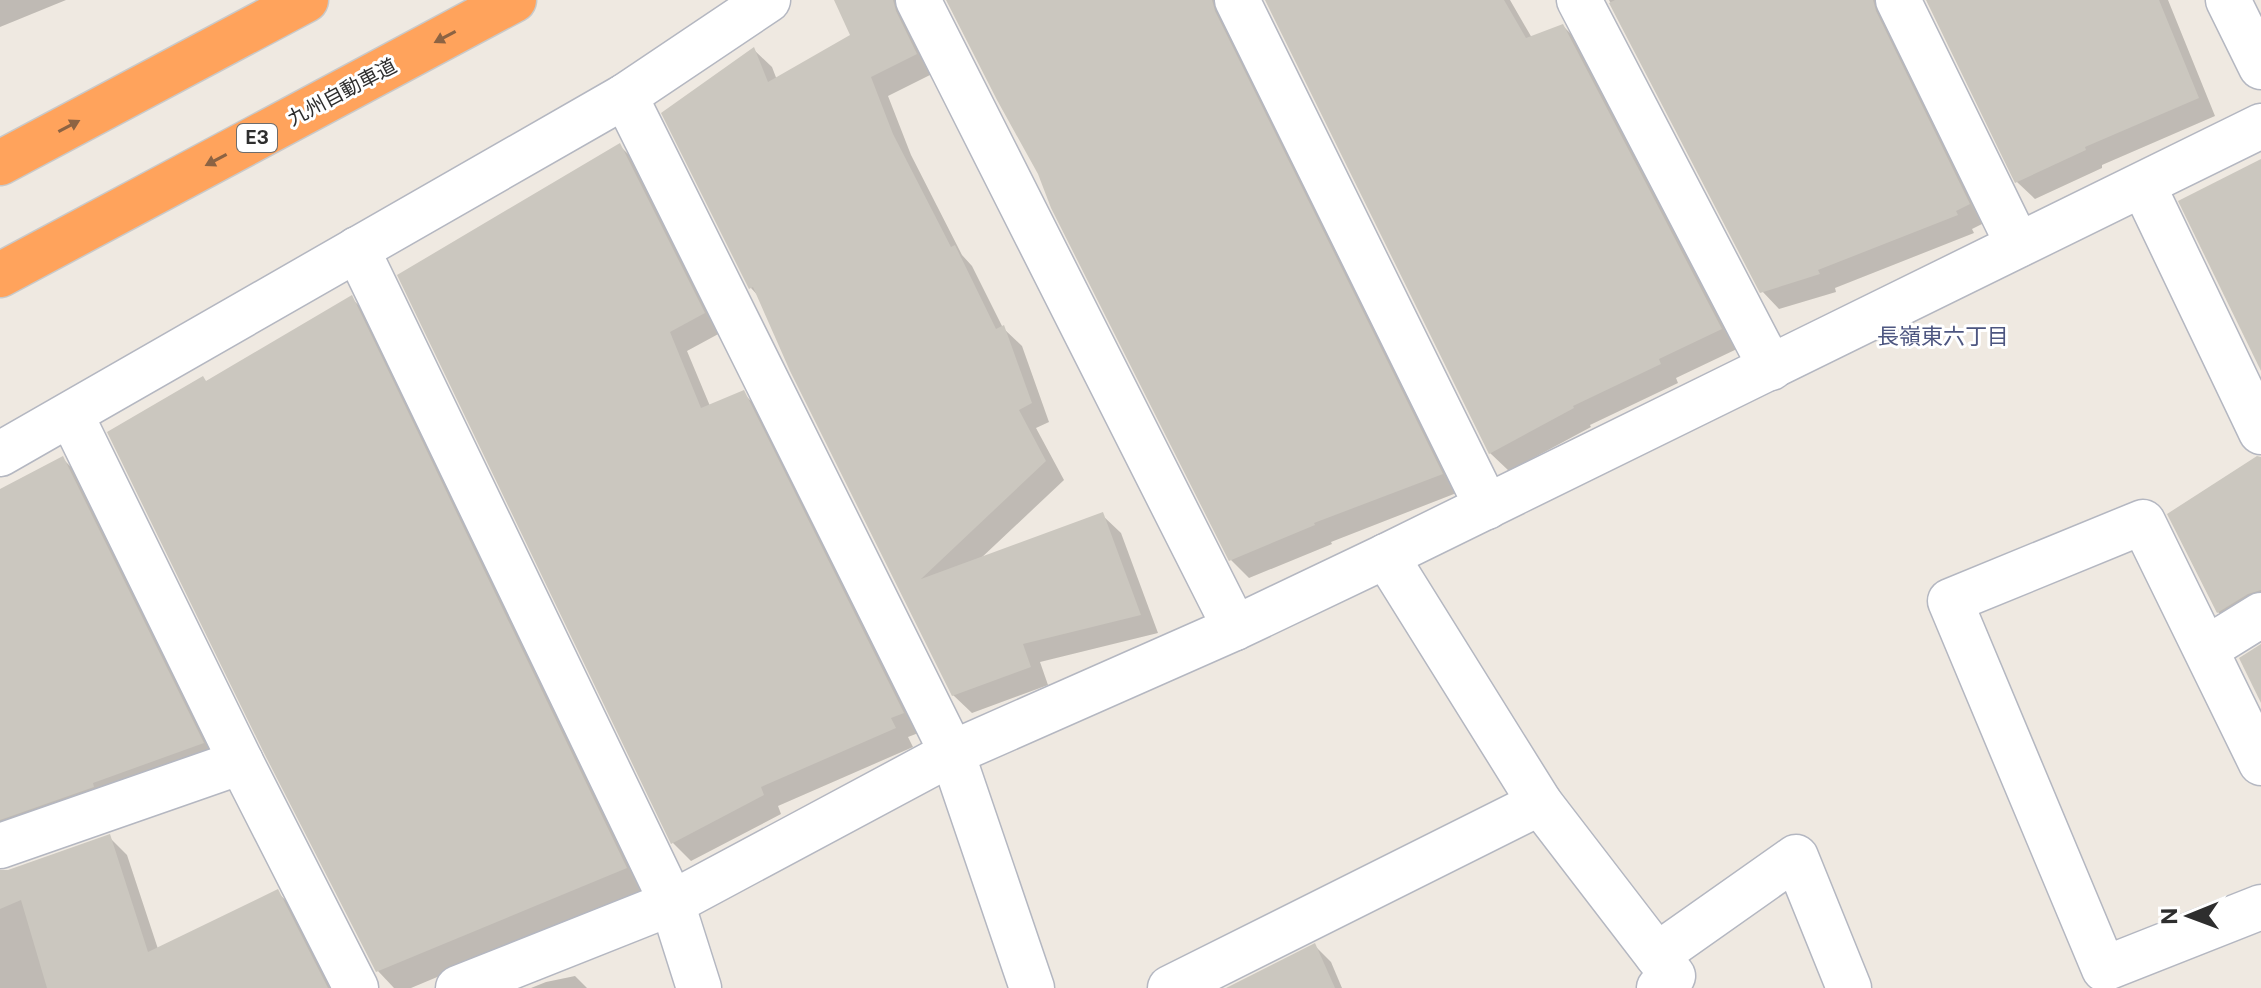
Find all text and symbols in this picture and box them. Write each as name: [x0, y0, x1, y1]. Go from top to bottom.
one-way arrow: [434, 30, 457, 43]
street label: 九州自動車道: [283, 53, 401, 131]
one-way arrow: [57, 120, 80, 133]
road number: E3: [237, 124, 277, 152]
one-way arrow: [205, 152, 227, 166]
district label: 長嶺東六丁目: [1877, 323, 2009, 349]
north arrow: [2149, 876, 2229, 956]
text: N: [2156, 908, 2182, 925]

